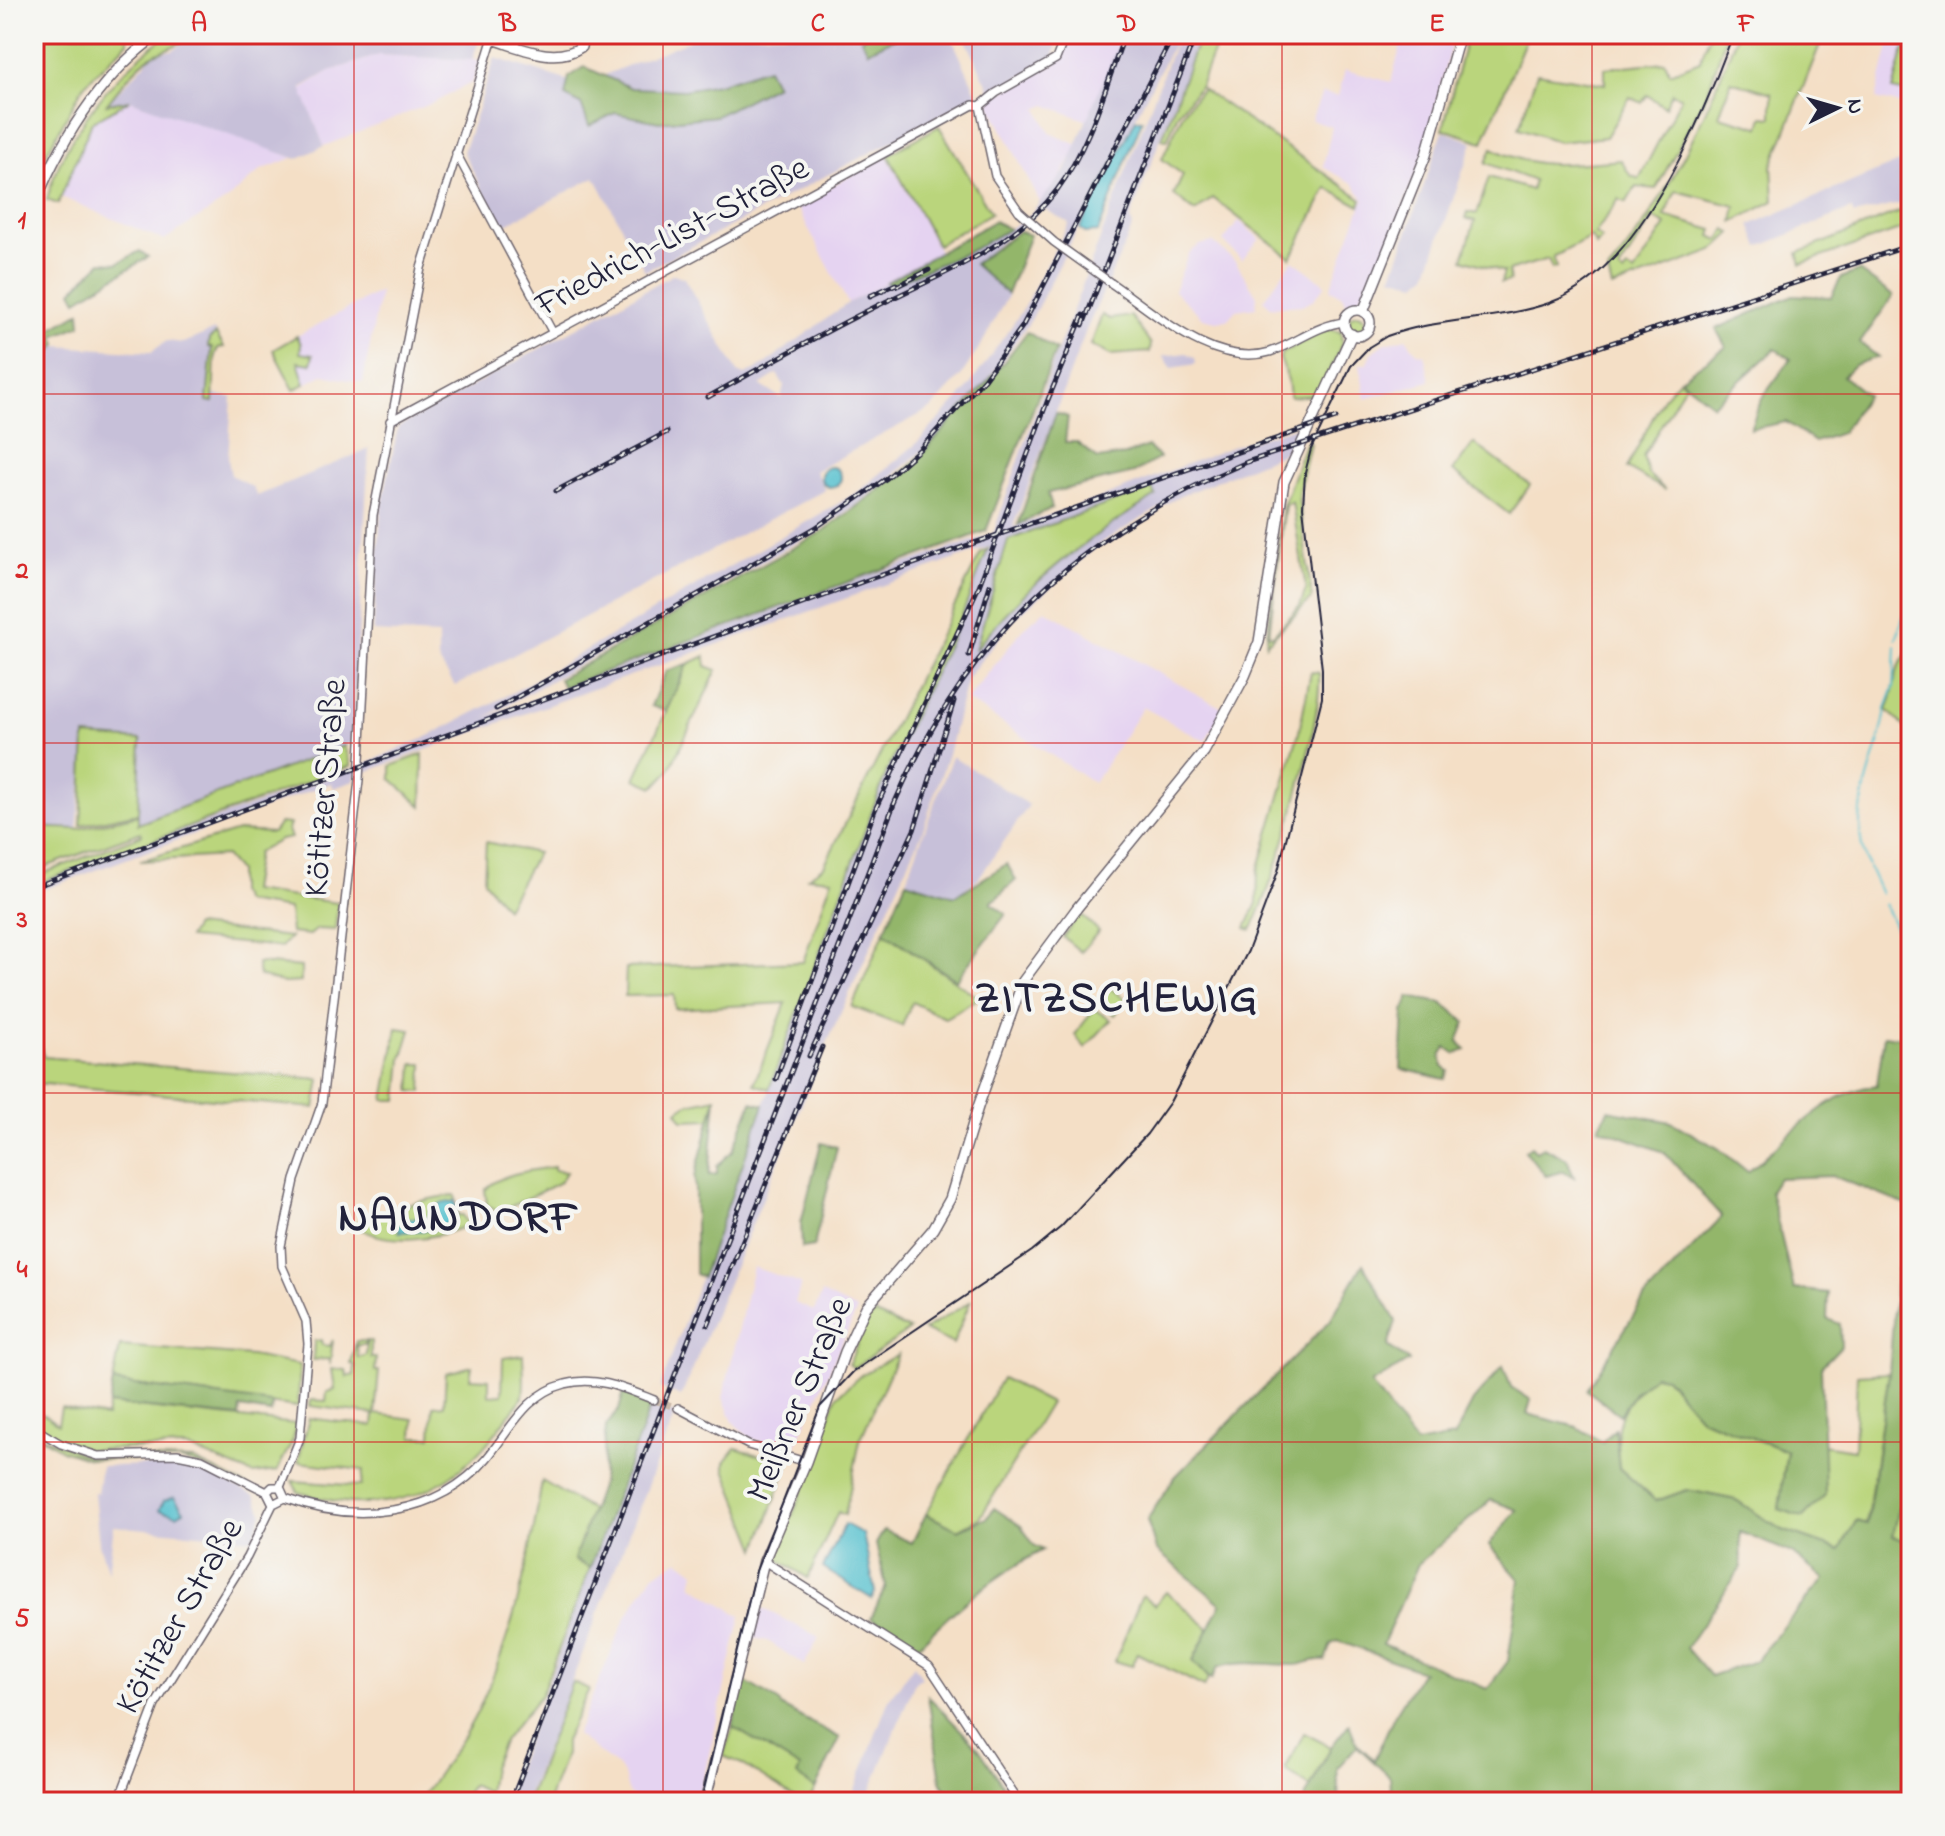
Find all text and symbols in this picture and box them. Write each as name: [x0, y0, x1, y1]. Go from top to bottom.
text: A: [191, 6, 207, 44]
text: B: [498, 6, 517, 44]
text: C: [811, 6, 825, 44]
text: D: [1116, 6, 1137, 44]
text: E: [1429, 6, 1445, 44]
text: F: [1736, 6, 1755, 44]
north arrow: [1797, 68, 1877, 148]
text: N: [1837, 98, 1871, 115]
street label: Friedrich-List-Straße: [526, 143, 820, 333]
text: 1: [18, 203, 27, 241]
text: 2: [15, 553, 29, 591]
street label: Kötitzer Straße: [291, 676, 363, 899]
text: 3: [16, 902, 28, 940]
district label: ZITZSCHEWIG: [975, 968, 1259, 1032]
district label: NAUNDORF: [338, 1187, 580, 1251]
text: 4: [17, 1252, 28, 1290]
street label: Meißner Straße: [734, 1288, 868, 1511]
street label: Kötitzer Straße: [103, 1508, 259, 1725]
text: 5: [15, 1601, 30, 1639]

